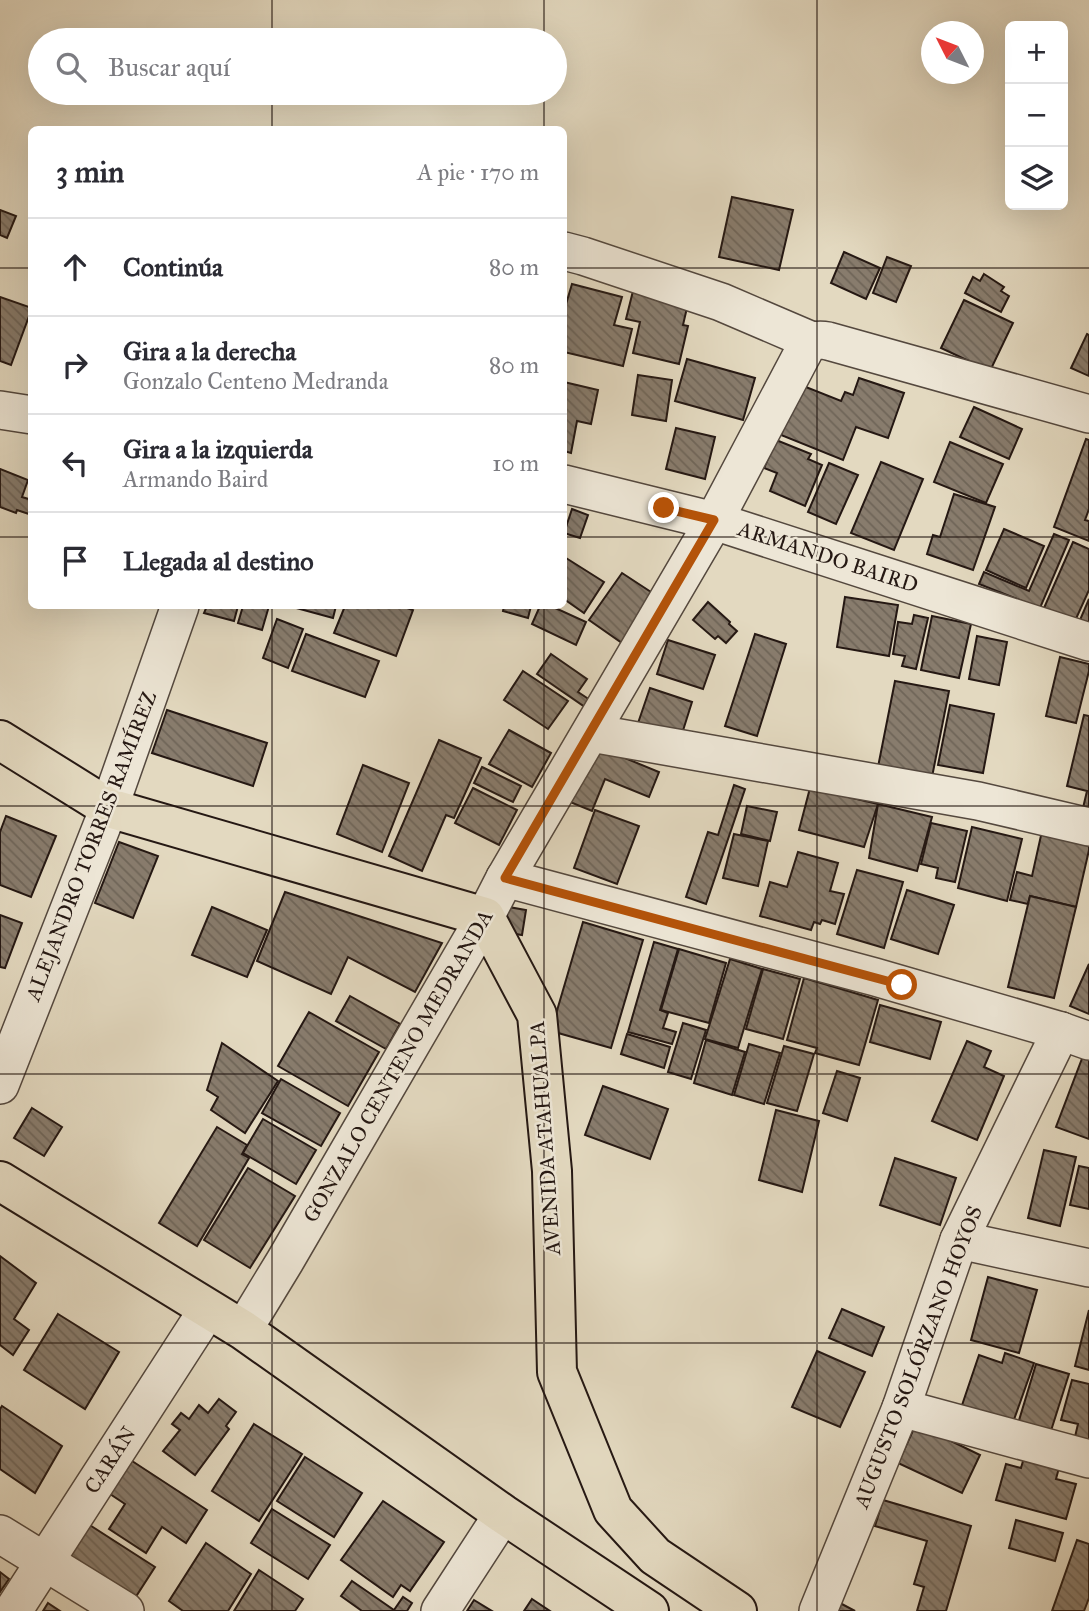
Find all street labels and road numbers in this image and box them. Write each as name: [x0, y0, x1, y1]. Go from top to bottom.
street label: ARMANDO BAIRD: [734, 515, 921, 598]
street label: ALEJANDRO TORRES RAMÍREZ: [18, 687, 162, 1006]
street label: GONZALO CENTENO MEDRANDA: [297, 905, 499, 1227]
street label: AVENIDA ATAHUALPA: [524, 1020, 566, 1257]
street label: AUGUSTO SOLÓRZANO HOYOS: [847, 1202, 988, 1513]
street label: CARÁN: [79, 1421, 141, 1499]

